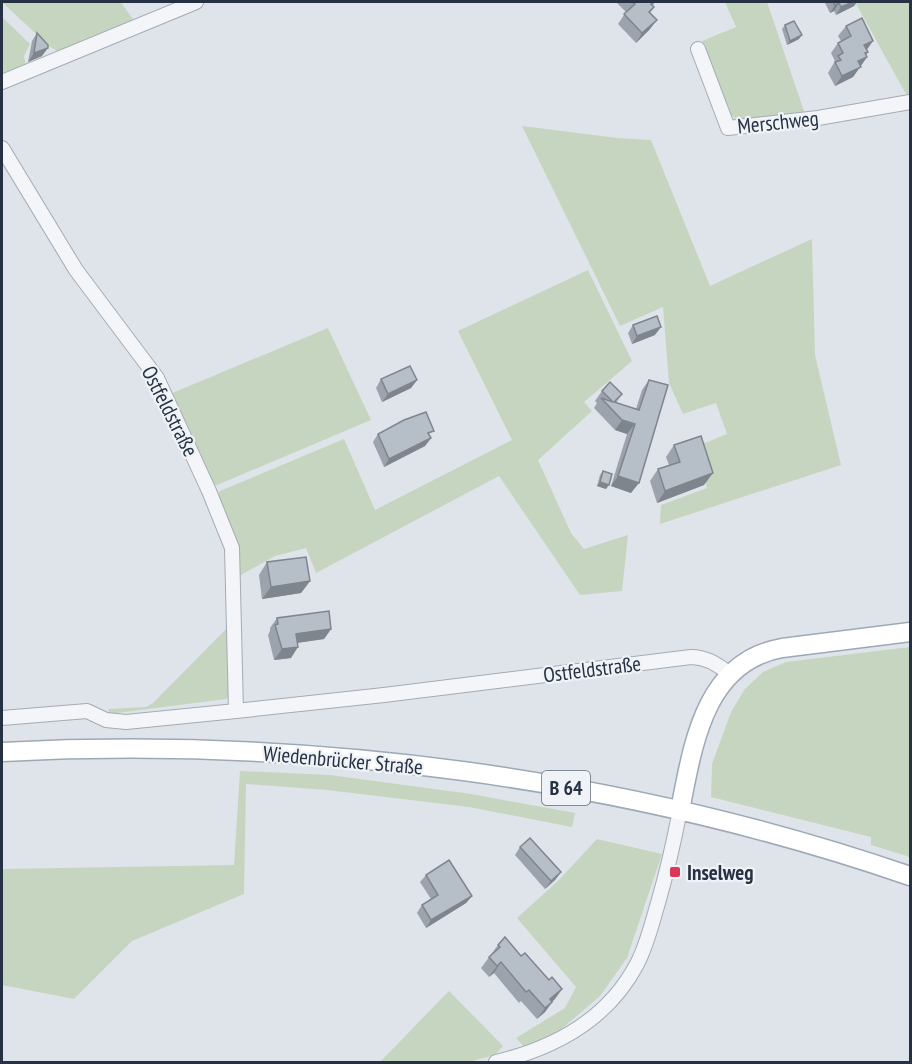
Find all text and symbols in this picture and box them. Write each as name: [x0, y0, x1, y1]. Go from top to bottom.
street label: Merschweg: [736, 104, 820, 140]
street label: Ostfeldstraße: [136, 361, 204, 461]
street label: Ostfeldstraße: [542, 650, 642, 688]
street label: Wiedenbrücker Straße: [262, 740, 424, 780]
road number: B 64: [542, 771, 590, 805]
place label: Inselweg: [687, 859, 754, 886]
marker: Inselweg: [668, 865, 682, 879]

